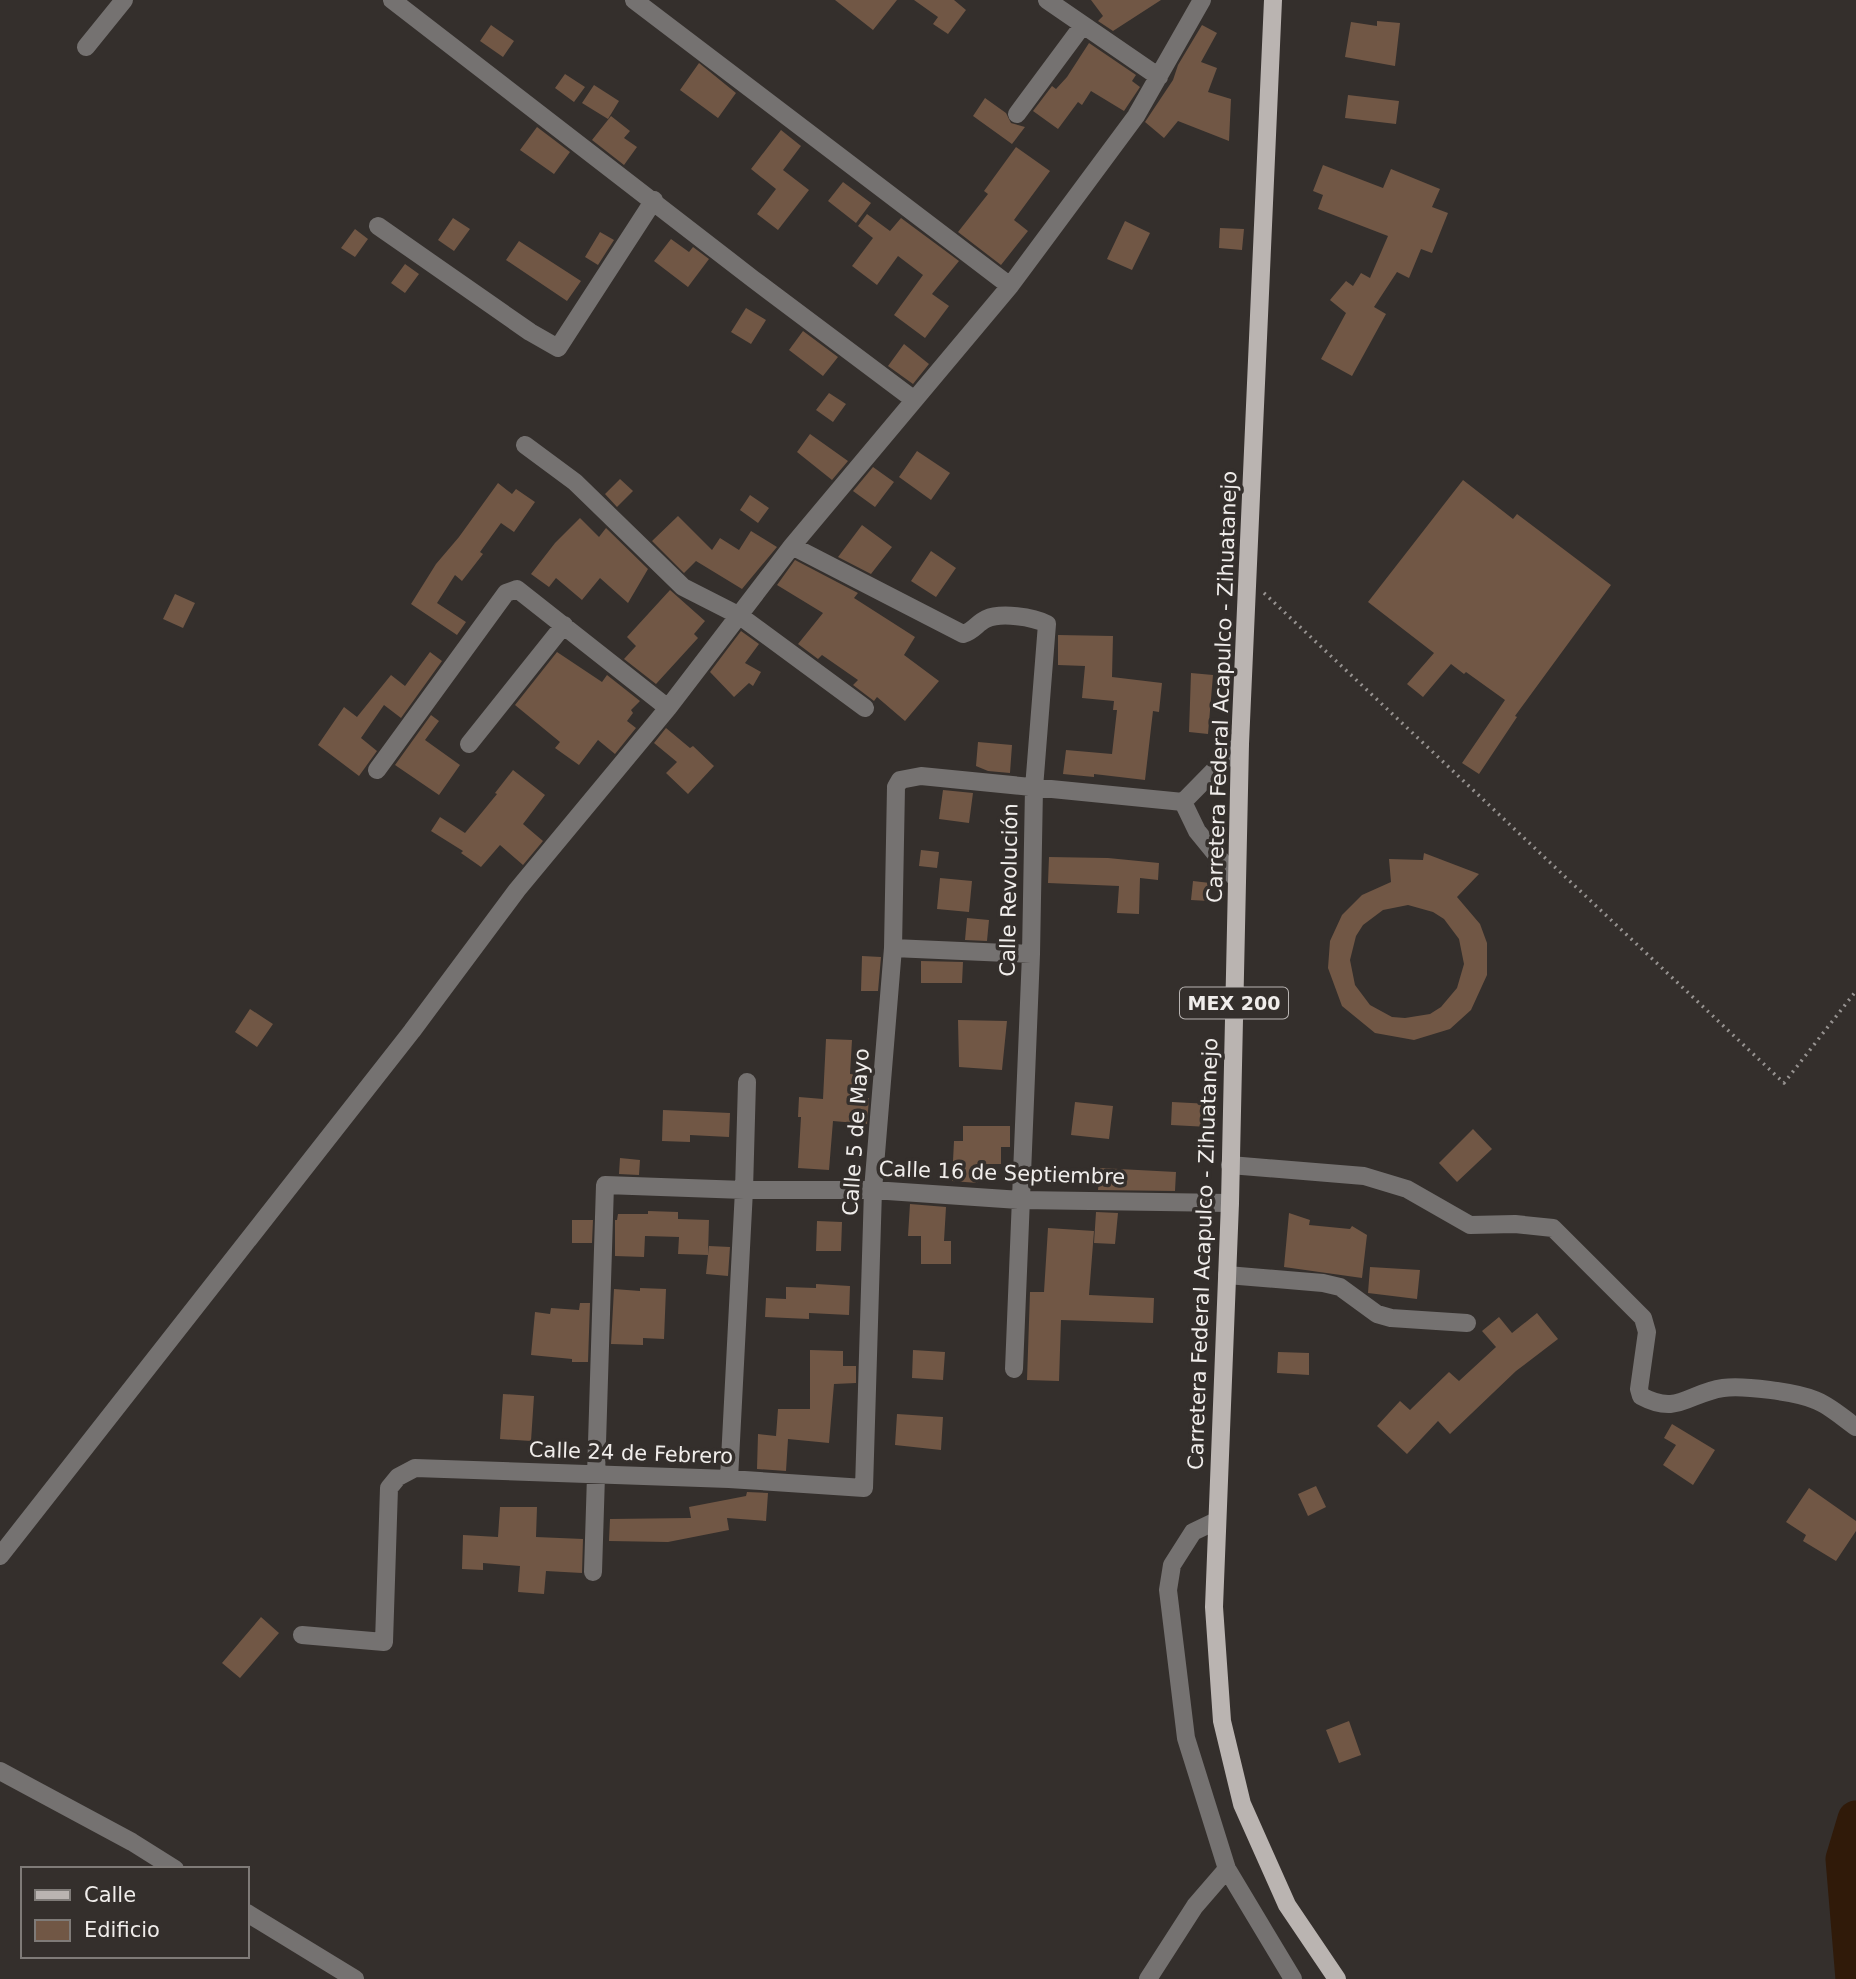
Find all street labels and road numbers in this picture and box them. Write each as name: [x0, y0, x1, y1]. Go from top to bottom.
street label: Carretera Federal Acapulco - Zihuatanejo: [1202, 471, 1242, 903]
street label: Calle Revolución: [995, 803, 1023, 977]
road number: MEX 200: [1180, 987, 1288, 1018]
street label: Carretera Federal Acapulco - Zihuatanejo: [1183, 1038, 1223, 1470]
street label: Calle 5 de Mayo: [838, 1047, 874, 1217]
street label: Calle 16 de Septiembre: [878, 1157, 1126, 1189]
street label: Calle 24 de Febrero: [528, 1437, 734, 1469]

